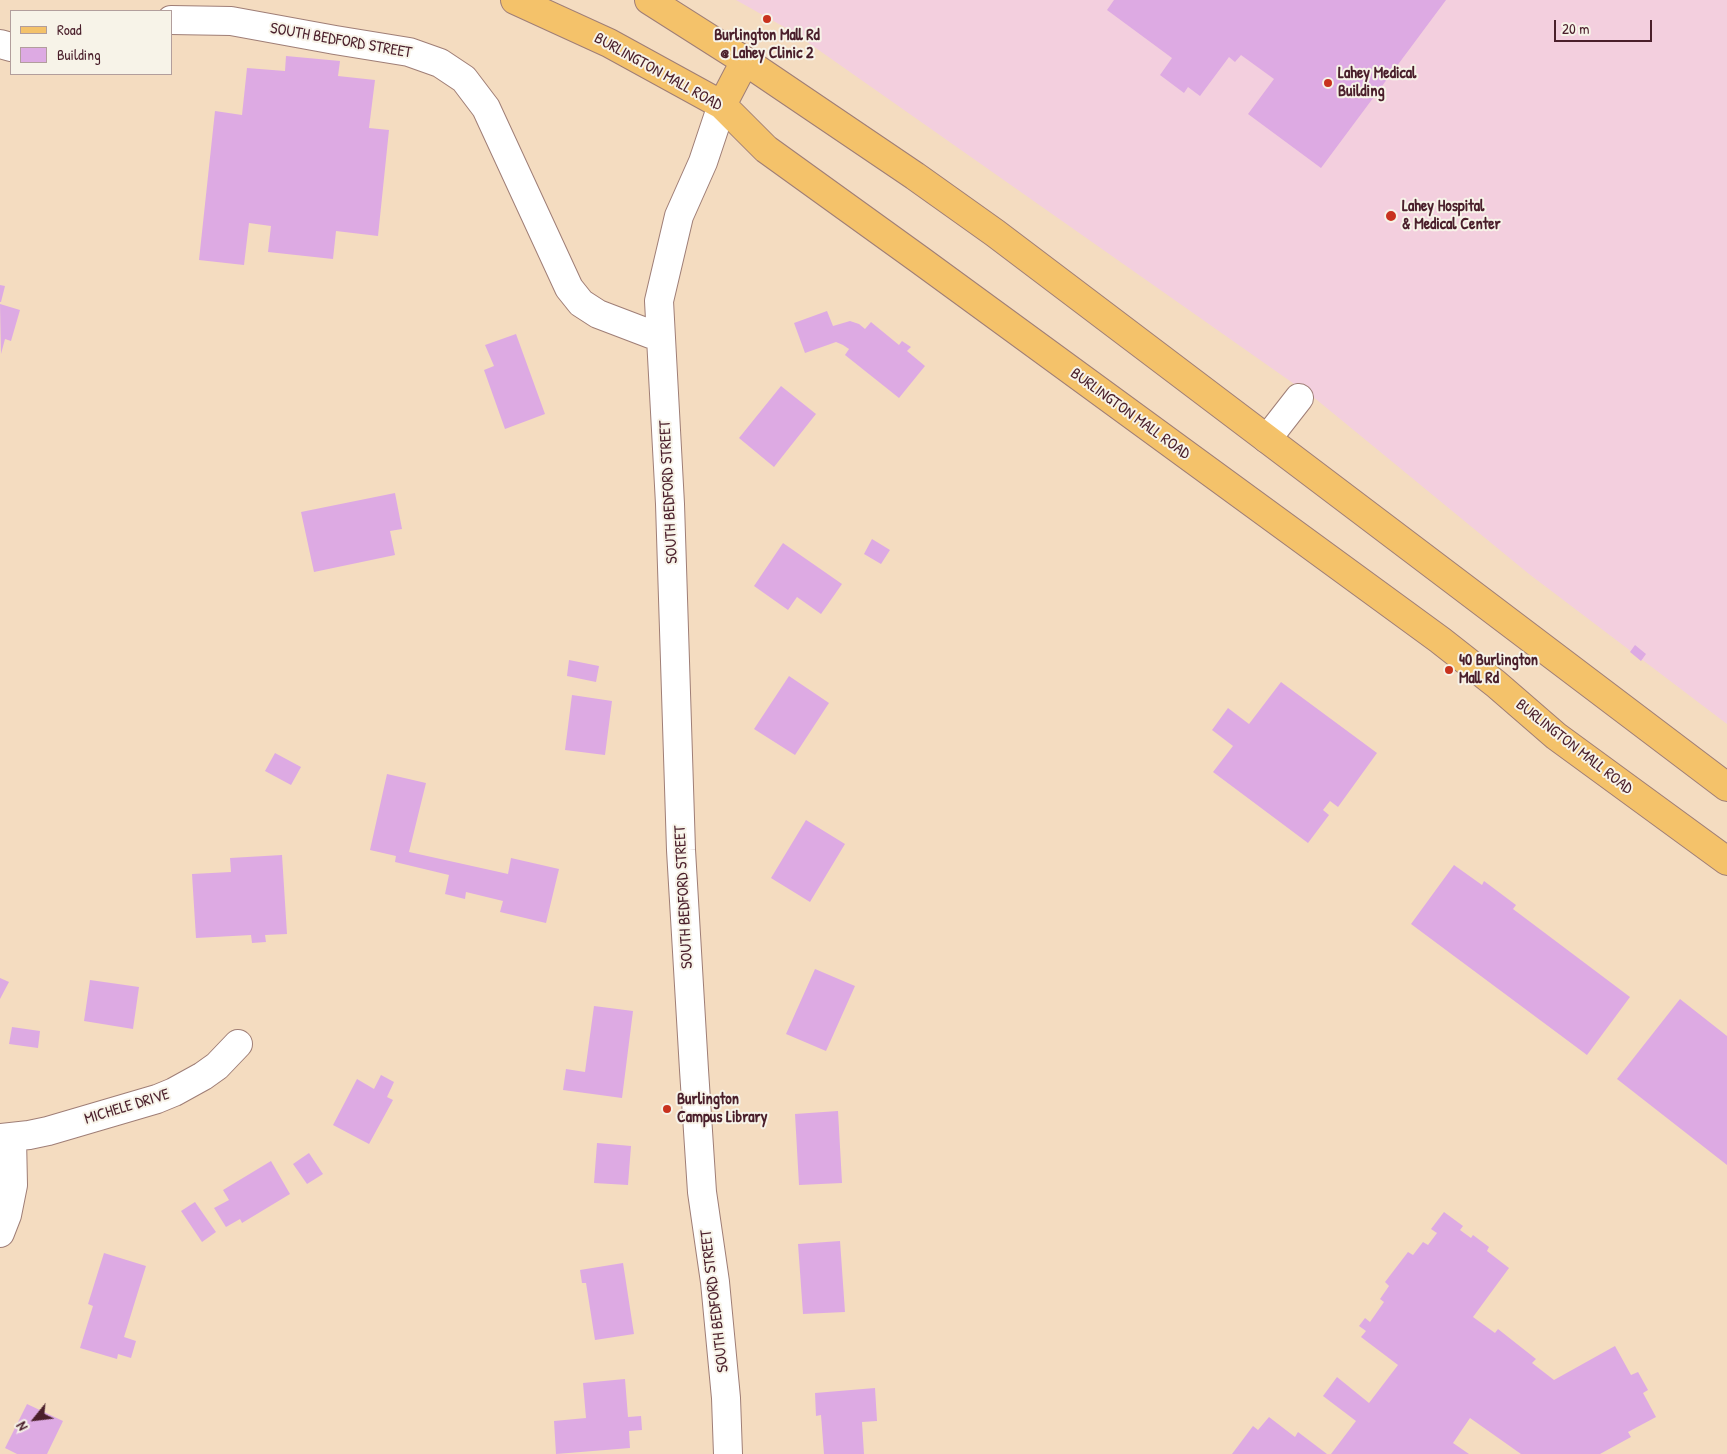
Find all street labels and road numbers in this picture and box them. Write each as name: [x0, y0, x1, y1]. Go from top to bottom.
street label: SOUTH BEDFORD STREET: [269, 19, 413, 63]
street label: BURLINGTON MALL ROAD: [591, 29, 725, 115]
street label: BURLINGTON MALL ROAD: [1066, 364, 1194, 464]
street label: SOUTH BEDFORD STREET: [656, 420, 682, 564]
street label: BURLINGTON MALL ROAD: [1512, 695, 1636, 799]
street label: SOUTH BEDFORD STREET: [671, 825, 697, 969]
street label: MICHELE DRIVE: [82, 1085, 172, 1129]
street label: SOUTH BEDFORD STREET: [697, 1229, 733, 1373]

